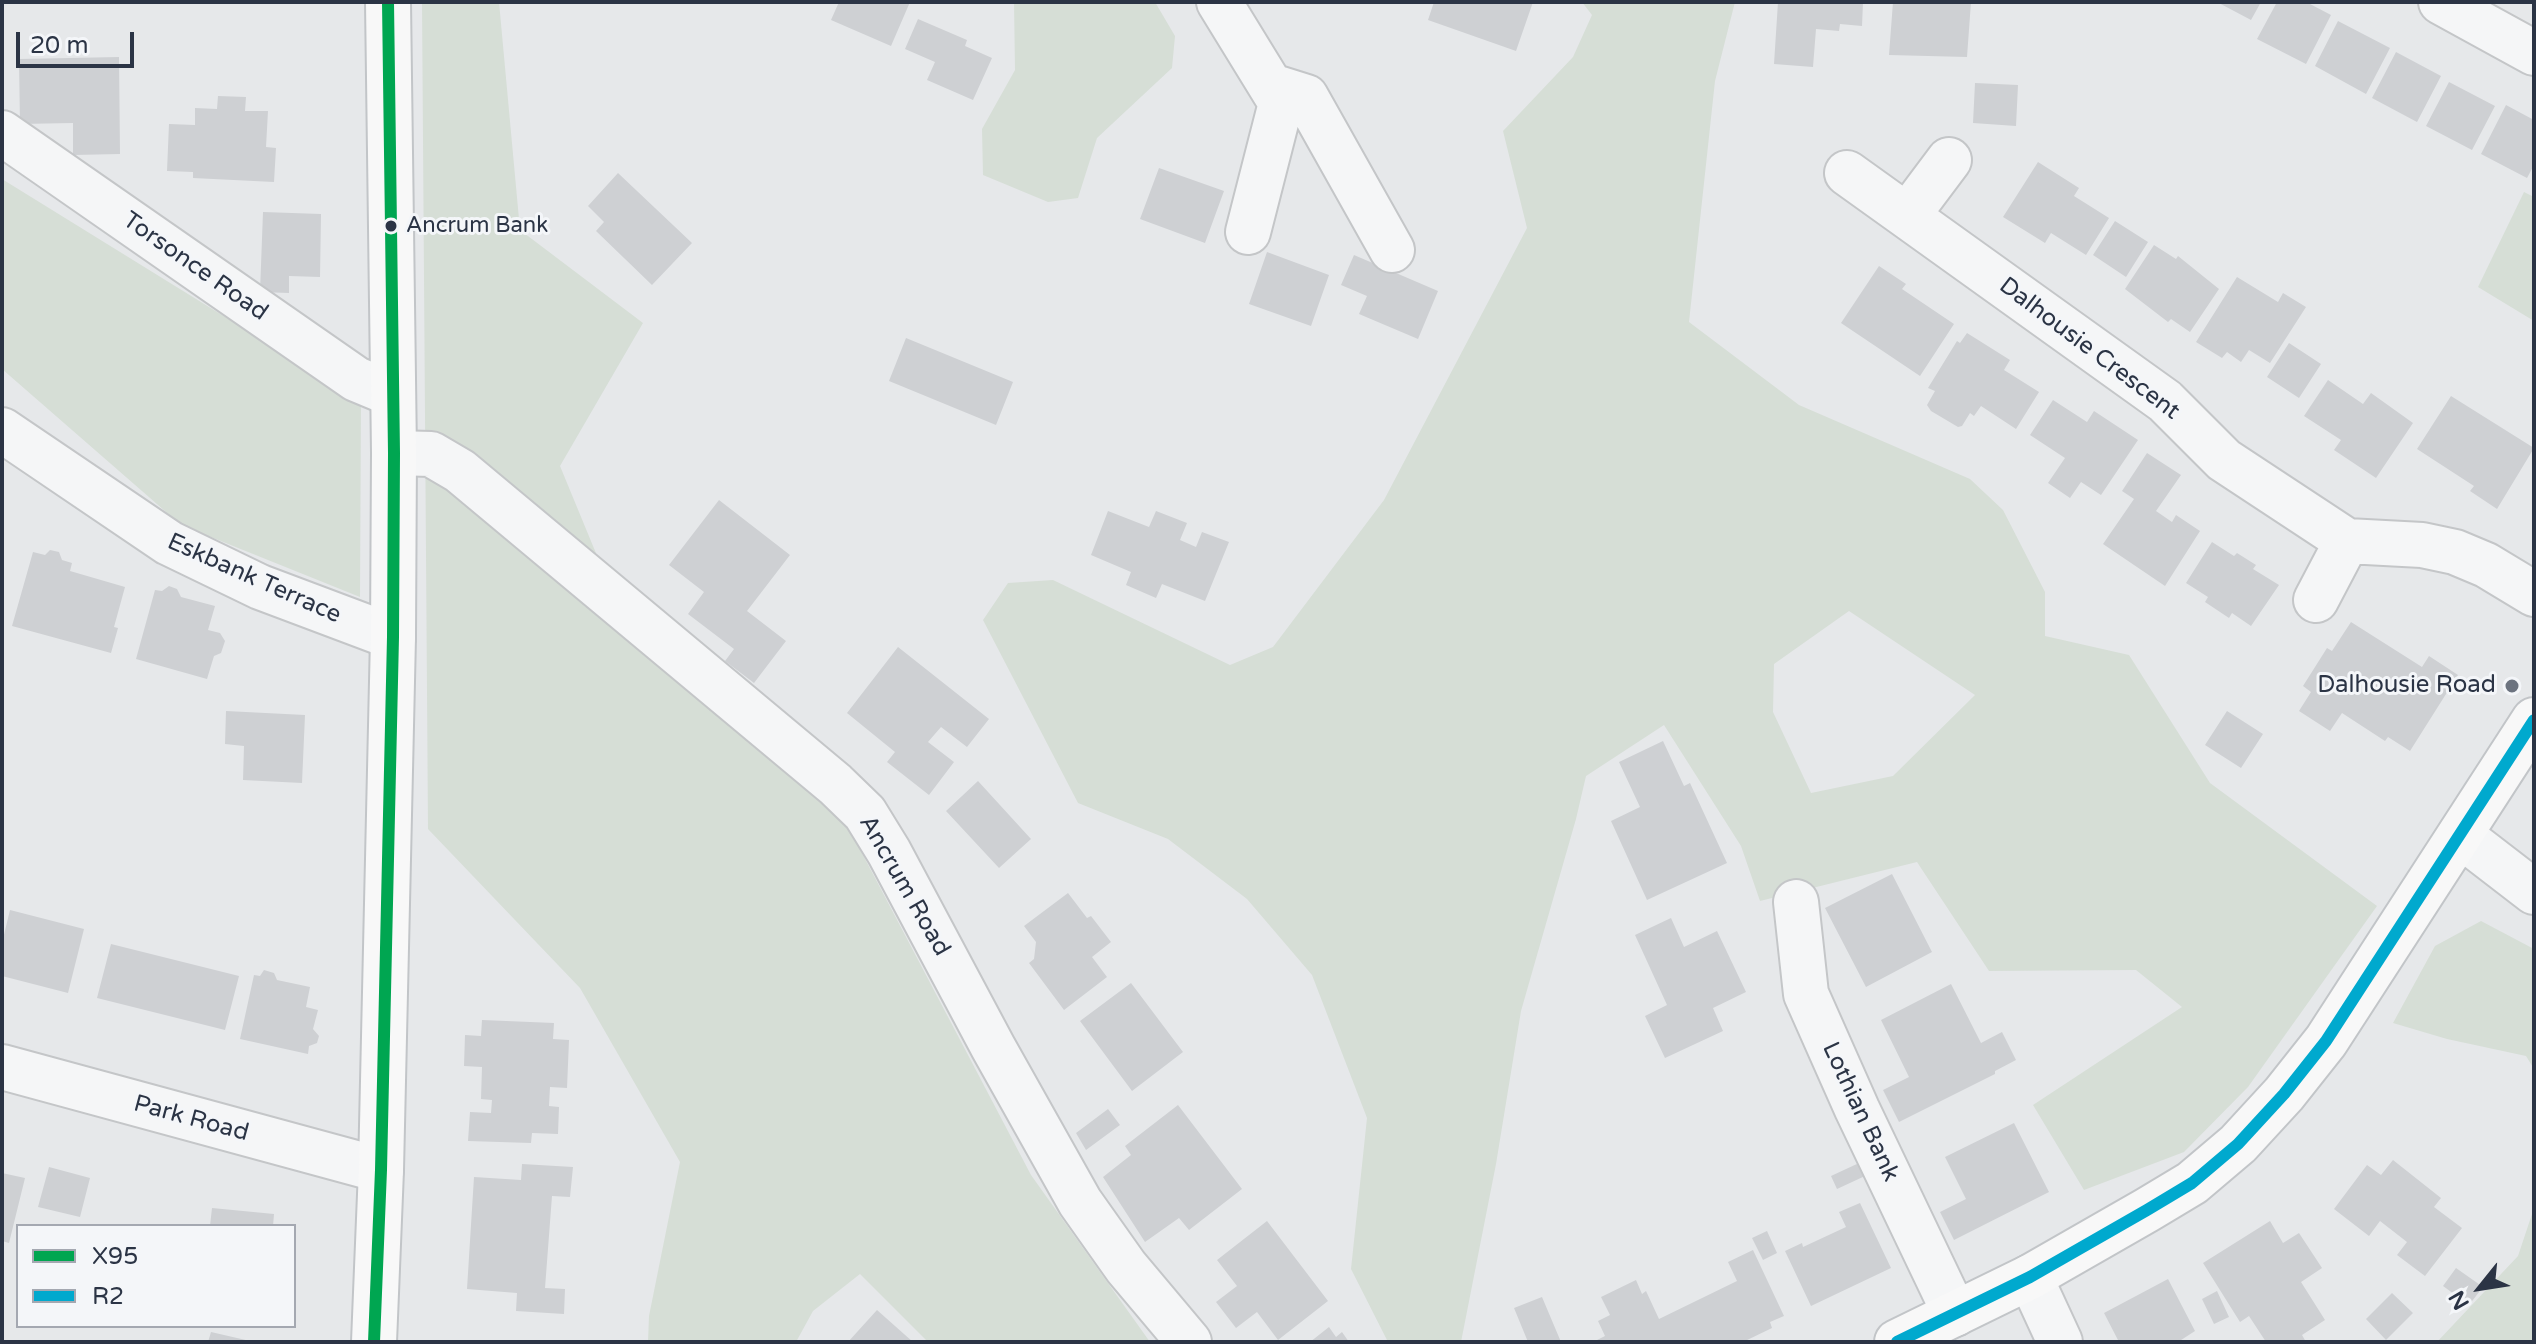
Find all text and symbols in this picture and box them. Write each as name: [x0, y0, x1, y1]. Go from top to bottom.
scale bar: [20, 16, 138, 66]
text: 20 m: [30, 31, 88, 60]
street label: Torsonce Road: [117, 206, 273, 328]
place label: Ancrum Bank: [406, 213, 548, 239]
marker: Ancrum Bank: [383, 218, 399, 234]
street label: Dalhousie Crescent: [1993, 272, 2185, 426]
street label: Eskbank Terrace: [163, 528, 345, 630]
place label: Dalhousie Road: [2317, 672, 2496, 700]
marker: Dalhousie Road: [2503, 677, 2521, 695]
street label: Ancrum Road: [852, 811, 956, 961]
street label: Lothian Bank: [1815, 1038, 1905, 1186]
street label: Park Road: [130, 1090, 252, 1148]
legend: [16, 1224, 296, 1328]
text: X95: [92, 1242, 138, 1271]
north arrow: [2440, 1248, 2520, 1328]
text: R2: [92, 1282, 124, 1311]
text: N: [2444, 1286, 2475, 1314]

